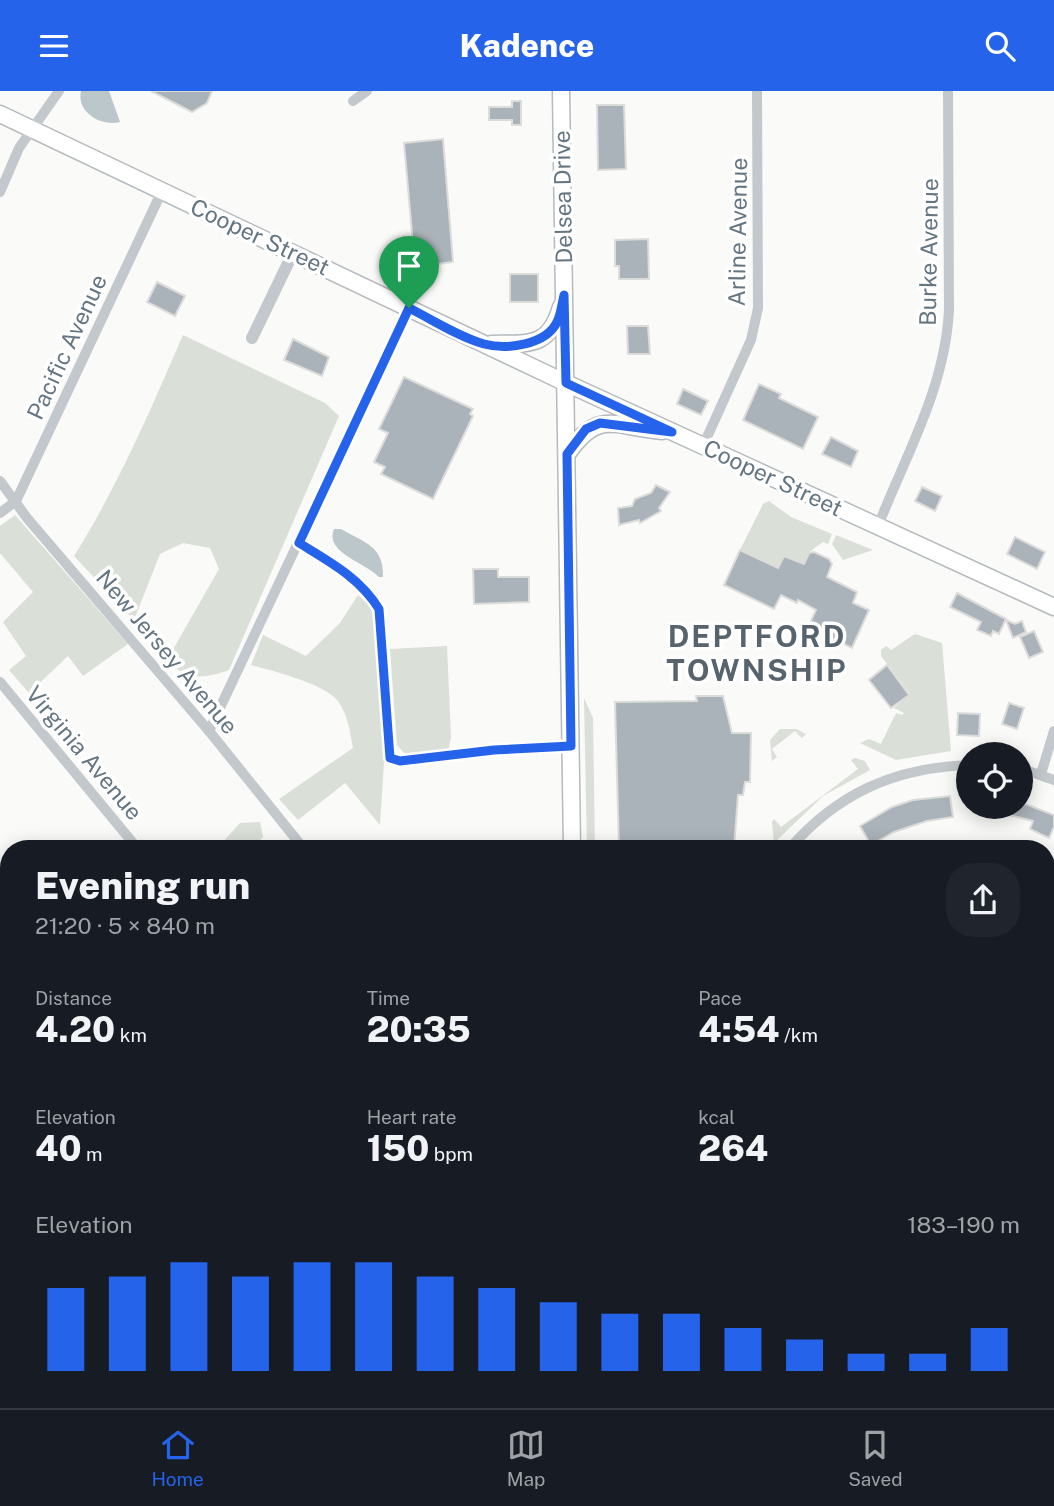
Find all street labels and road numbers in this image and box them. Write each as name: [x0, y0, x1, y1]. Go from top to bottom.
street label: Delsea Drive: [548, 130, 577, 264]
street label: Arline Avenue: [723, 157, 752, 307]
street label: Burke Avenue: [914, 178, 943, 326]
street label: Cooper Street: [186, 193, 334, 281]
street label: Pacific Avenue: [21, 270, 112, 424]
street label: Cooper Street: [699, 434, 847, 522]
street label: New Jersey Avenue: [91, 564, 244, 739]
street label: Virginia Avenue: [21, 680, 148, 825]

